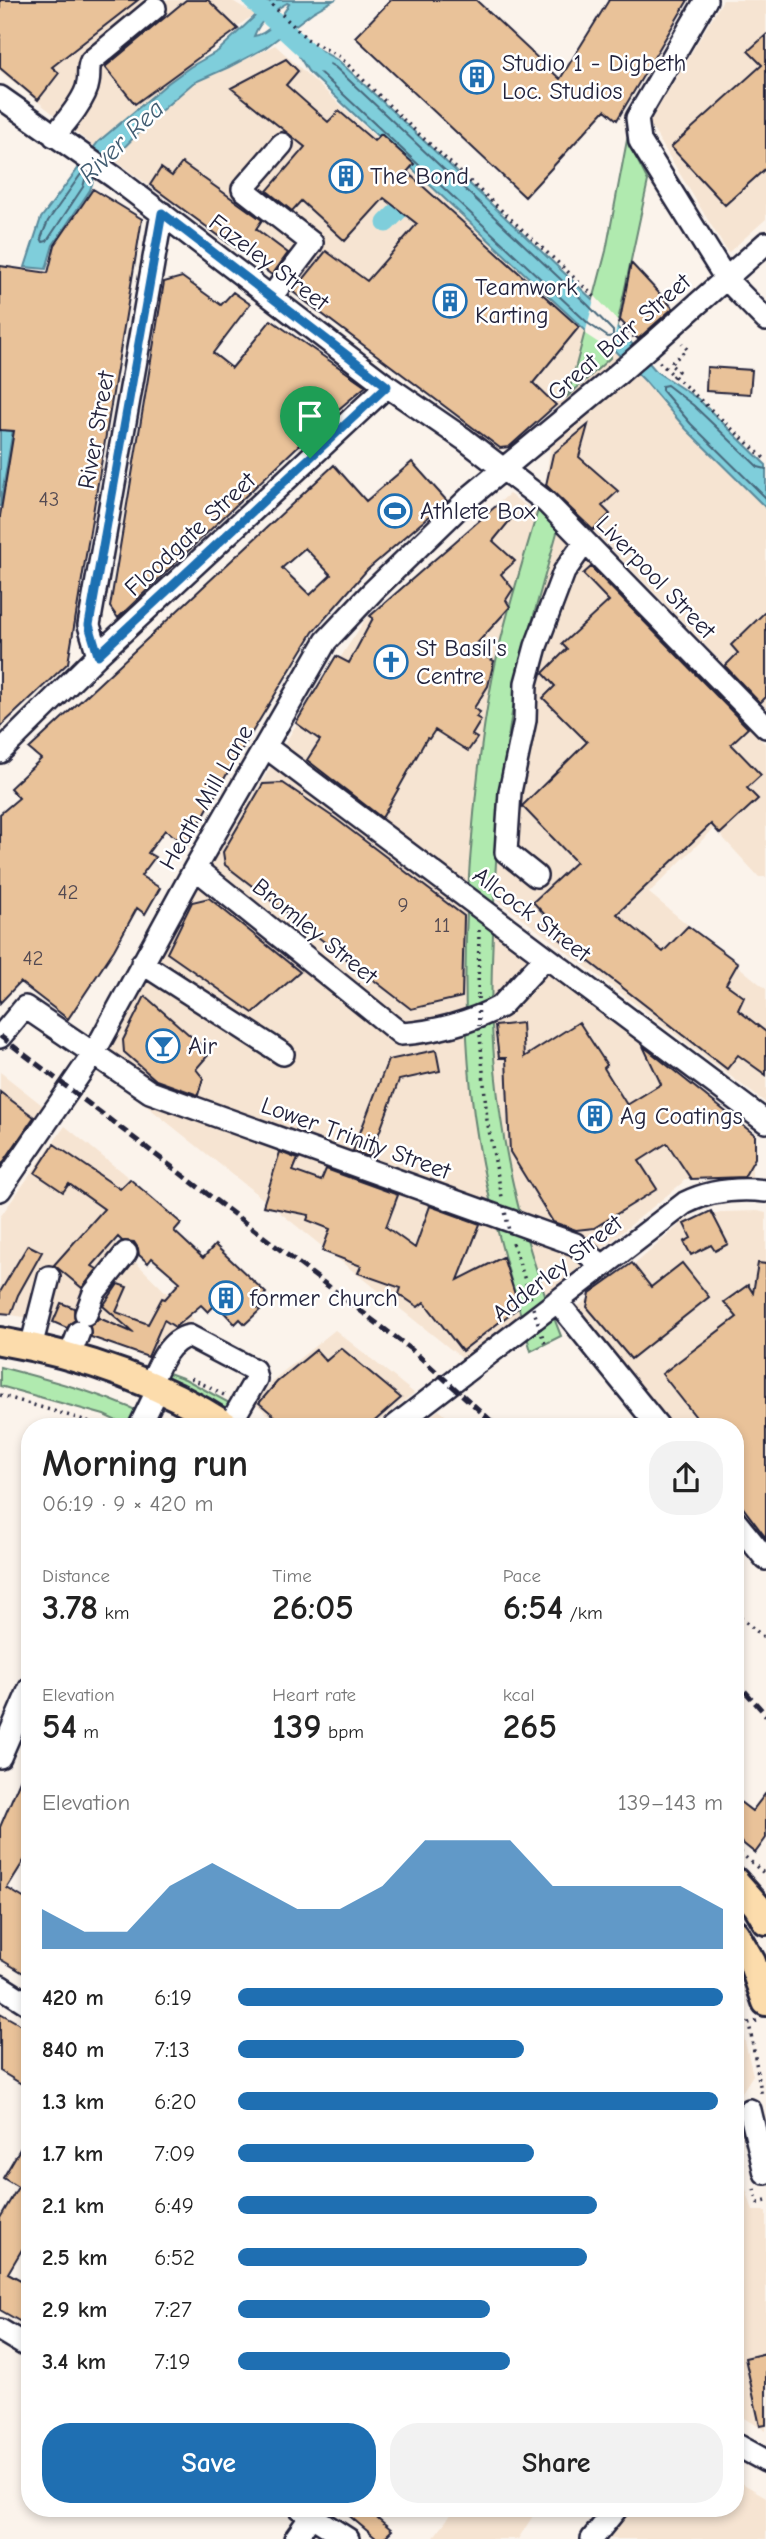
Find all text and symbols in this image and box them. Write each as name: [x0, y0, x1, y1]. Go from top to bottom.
place label: Studio 1 - Digbeth Loc. Studios: [502, 49, 686, 105]
building icon: Studio 1 - Digbeth Loc. Studios: [458, 58, 496, 96]
water label: River Rea: [73, 94, 170, 189]
building icon: The Bond: [327, 157, 365, 195]
place label: The Bond: [370, 162, 469, 190]
street label: Fazeley Street: [204, 208, 335, 317]
street label: Great Barr Street: [542, 267, 697, 407]
place label: Teamwork Karting: [475, 273, 578, 329]
building icon: Teamwork Karting: [431, 282, 469, 320]
street label: River Street: [72, 368, 120, 491]
pin: [280, 386, 340, 458]
icon: arrive: [291, 397, 329, 435]
street label: Floodgate Street: [119, 465, 262, 602]
house number: 43: [39, 487, 59, 511]
sports icon: Athlete Box: [376, 492, 414, 530]
place label: Athlete Box: [420, 497, 536, 525]
street label: Liverpool Street: [590, 510, 722, 645]
place label: St Basil's Centre: [416, 634, 507, 690]
church icon: St Basil's Centre: [372, 643, 410, 681]
street label: Heath Mill Lane: [153, 719, 259, 875]
street label: Allcock Street: [468, 861, 597, 968]
street label: Bromley Street: [247, 872, 384, 991]
house number: 42: [57, 880, 79, 904]
house number: 9: [397, 893, 409, 917]
house number: 11: [434, 913, 450, 937]
house number: 42: [22, 946, 44, 970]
bar icon: Air: [144, 1027, 182, 1065]
place label: Air: [188, 1032, 217, 1060]
street label: Lower Trinity Street: [257, 1091, 456, 1186]
building icon: Ag Coatings: [576, 1097, 614, 1135]
place label: Ag Coatings: [620, 1102, 743, 1130]
street label: Adderley Street: [486, 1208, 628, 1327]
building icon: former church: [207, 1279, 245, 1317]
place label: former church: [249, 1284, 398, 1312]
button: share: [649, 1441, 723, 1515]
text: Morning run: [42, 1442, 248, 1486]
text: 06:19 · 9 × 420 m: [42, 1490, 213, 1517]
text: Distance: [42, 1565, 110, 1587]
text: Time: [272, 1565, 312, 1587]
text: Pace: [503, 1565, 541, 1587]
text: 3.78: [42, 1587, 98, 1628]
text: 26:05: [272, 1587, 354, 1628]
text: 6:54: [503, 1587, 563, 1628]
text: km: [98, 1602, 129, 1624]
text: /km: [563, 1602, 603, 1624]
text: Elevation: [42, 1684, 115, 1706]
text: Heart rate: [272, 1684, 356, 1706]
text: kcal: [503, 1684, 535, 1706]
text: 54: [42, 1706, 77, 1747]
text: 139: [272, 1706, 322, 1747]
text: 265: [503, 1706, 557, 1747]
text: m: [77, 1721, 99, 1743]
text: bpm: [322, 1721, 364, 1743]
text: Elevation: [42, 1789, 130, 1816]
text: 139–143 m: [618, 1789, 723, 1816]
text: 420 m: [42, 1984, 104, 2011]
text: 6:19: [154, 1984, 192, 2011]
text: 840 m: [42, 2036, 104, 2063]
text: 7:13: [154, 2036, 190, 2063]
text: 1.3 km: [42, 2088, 104, 2115]
text: 6:20: [154, 2088, 197, 2115]
text: 1.7 km: [42, 2140, 103, 2167]
text: 7:09: [154, 2140, 195, 2167]
text: 2.1 km: [42, 2192, 104, 2219]
text: 6:49: [154, 2192, 194, 2219]
text: 2.5 km: [42, 2244, 108, 2271]
text: 6:52: [154, 2244, 195, 2271]
text: 2.9 km: [42, 2296, 107, 2323]
text: 7:27: [154, 2296, 192, 2323]
text: 3.4 km: [42, 2348, 106, 2375]
text: 7:19: [154, 2348, 190, 2375]
button: Save: [42, 2423, 376, 2503]
button: Share: [390, 2423, 723, 2503]

